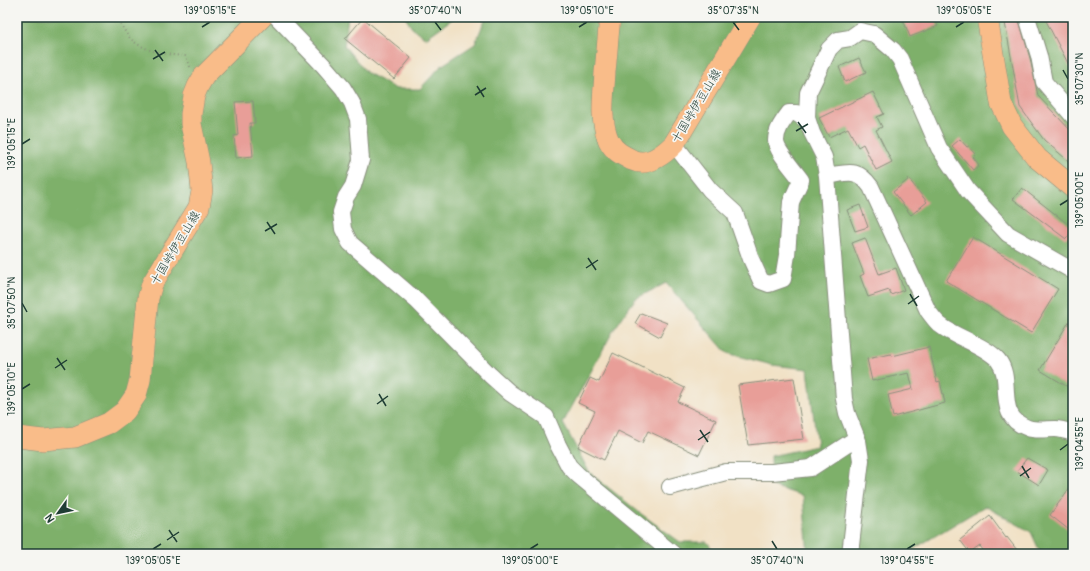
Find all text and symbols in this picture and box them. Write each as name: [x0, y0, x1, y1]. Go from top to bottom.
text: 139°05'15"E: [184, 5, 236, 17]
text: 35°07'40"N: [409, 5, 462, 17]
text: 139°05'10"E: [560, 5, 614, 17]
text: 35°07'35"N: [707, 5, 759, 17]
text: 139°05'05"E: [937, 5, 991, 17]
text: 35°07'30"N: [1074, 52, 1086, 105]
street label: 十国峠伊豆山線: [668, 66, 724, 146]
text: 139°05'15"E: [6, 118, 18, 170]
text: 139°05'00"E: [1074, 172, 1086, 228]
street label: 十国峠伊豆山線: [147, 208, 203, 288]
text: 35°07'50"N: [6, 276, 18, 329]
text: 139°05'10"E: [6, 362, 18, 416]
text: 139°04'55"E: [1074, 417, 1086, 471]
north arrow: [38, 493, 78, 533]
text: N: [42, 511, 58, 525]
text: 139°05'05"E: [126, 555, 180, 567]
text: 139°05'00"E: [502, 555, 558, 567]
text: 35°07'40"N: [751, 555, 804, 567]
text: 139°04'55"E: [880, 555, 934, 567]

